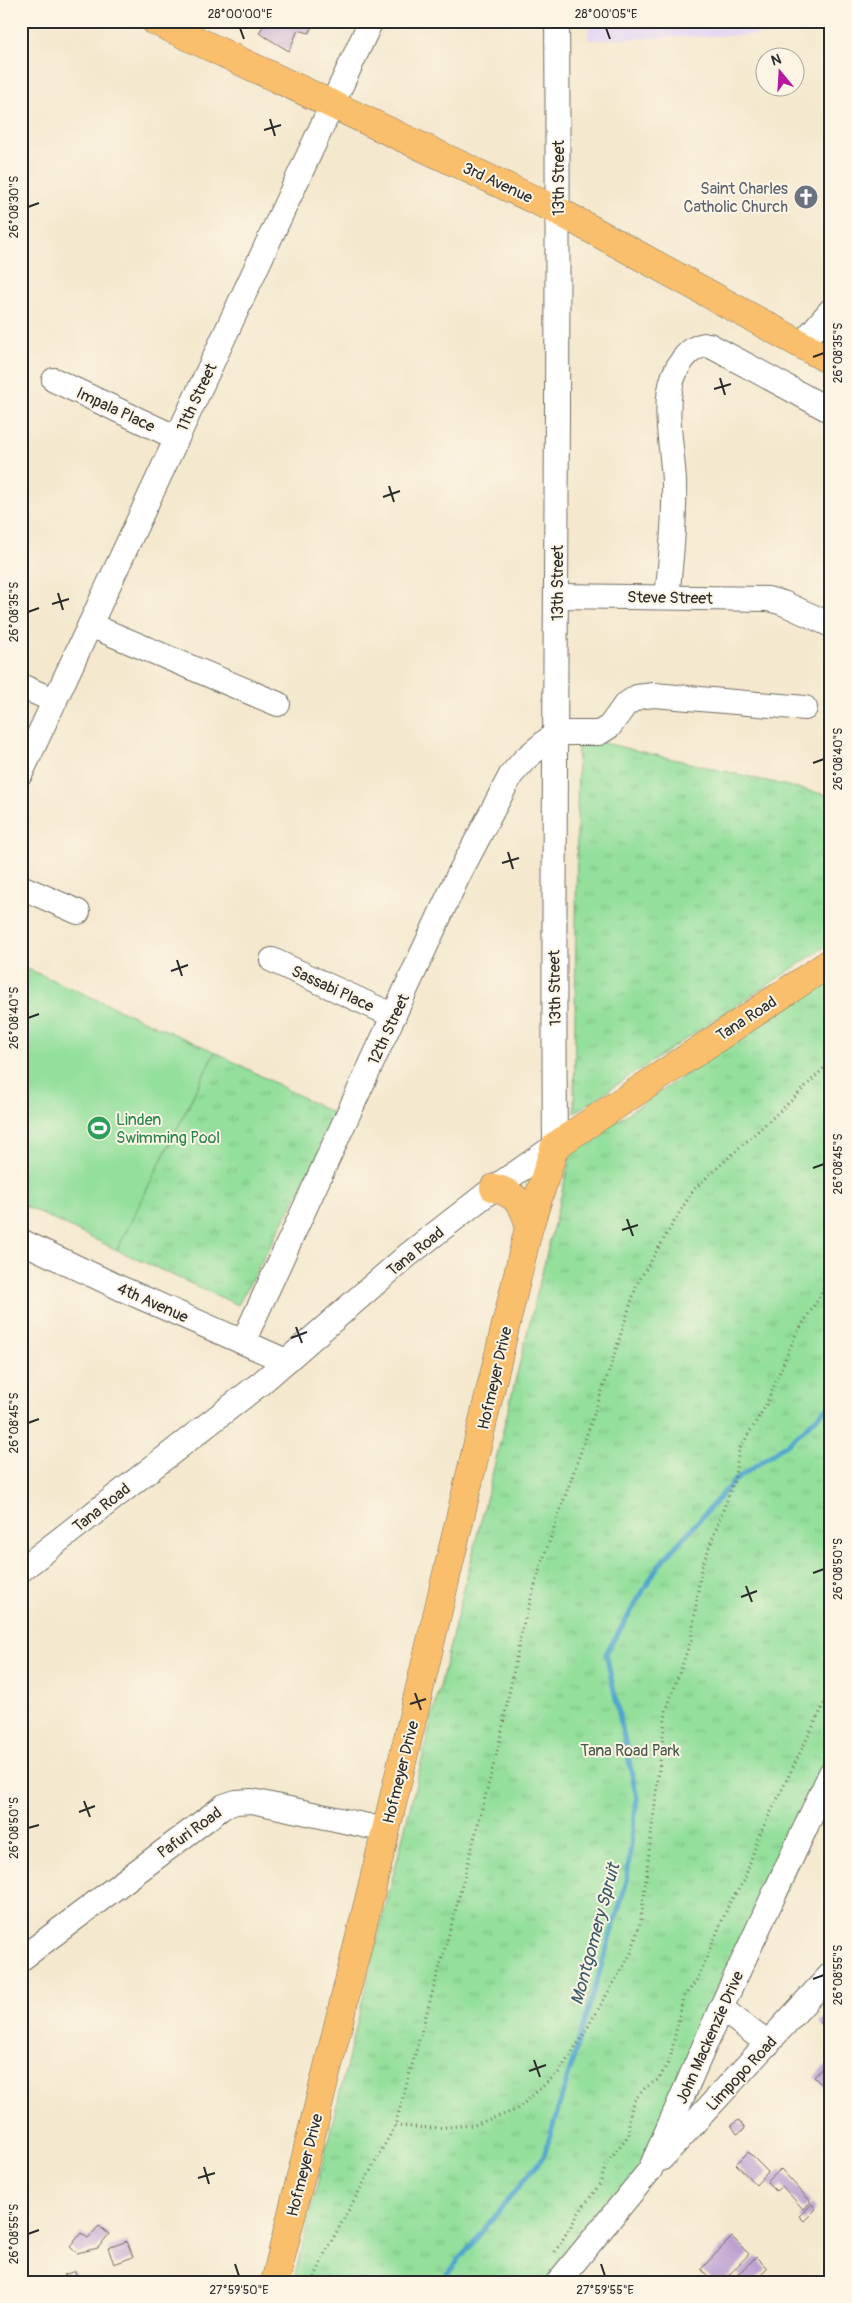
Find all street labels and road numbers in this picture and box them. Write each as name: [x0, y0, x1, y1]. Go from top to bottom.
street label: 13th Street: [549, 139, 569, 216]
street label: 3rd Avenue: [459, 158, 536, 208]
street label: 11th Street: [172, 359, 222, 435]
street label: Impala Place: [73, 383, 158, 437]
street label: 13th Street: [548, 544, 568, 621]
street label: Steve Street: [627, 587, 714, 609]
street label: 13th Street: [544, 949, 566, 1026]
street label: Sassabi Place: [288, 961, 377, 1017]
street label: 12th Street: [364, 990, 414, 1068]
street label: Tana Road: [713, 992, 780, 1046]
street label: Tana Road: [383, 1223, 448, 1281]
street label: 4th Avenue: [114, 1278, 191, 1328]
street label: Hofmeyer Drive: [473, 1325, 517, 1432]
street label: Tana Road: [69, 1479, 135, 1537]
street label: Hofmeyer Drive: [379, 1719, 423, 1826]
street label: Pafuri Road: [153, 1803, 226, 1863]
street label: John Mackenzie Drive: [672, 1968, 748, 2107]
street label: Limpopo Road: [702, 2032, 781, 2115]
street label: Hofmeyer Drive: [283, 2112, 327, 2219]

